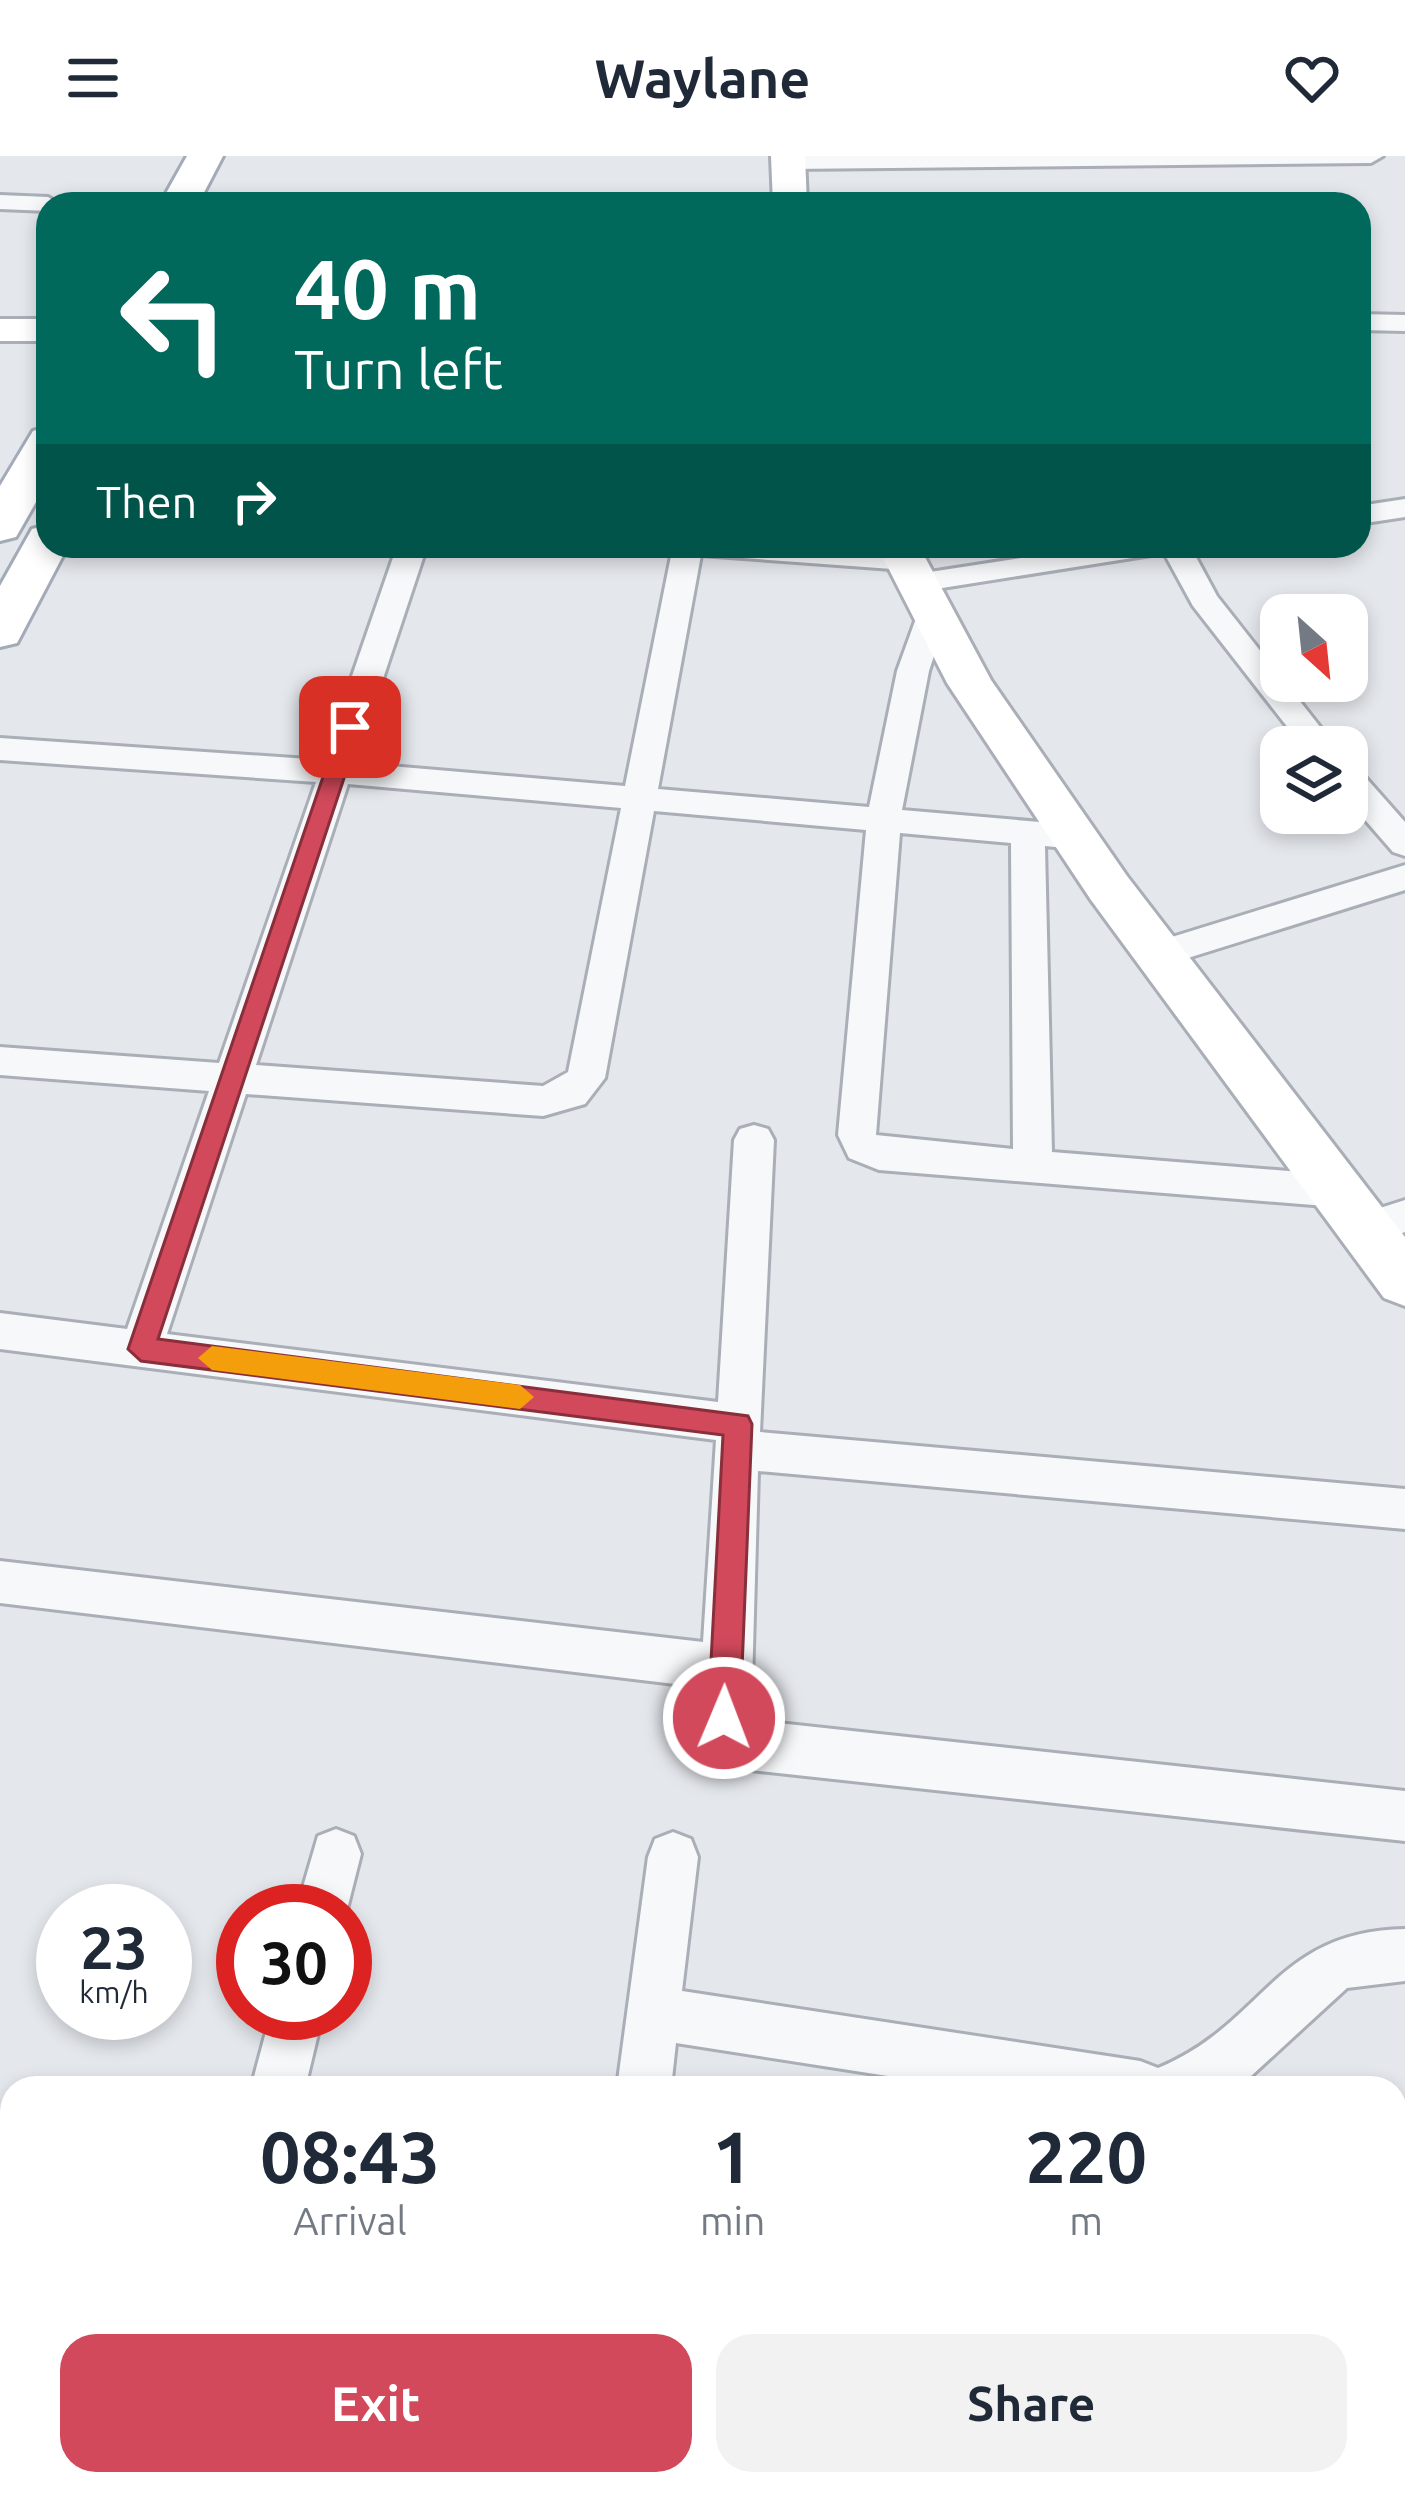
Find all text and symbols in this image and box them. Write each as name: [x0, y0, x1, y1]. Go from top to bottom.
icon: menu: [60, 45, 126, 111]
icon: heart: [1279, 45, 1345, 111]
text: Waylane: [595, 48, 810, 108]
icon: left: [96, 240, 252, 396]
text: 40 m: [294, 241, 481, 335]
text: Turn left: [294, 339, 503, 399]
icon: right: [221, 468, 287, 534]
text: Then: [96, 476, 197, 527]
north arrow: [1260, 594, 1368, 702]
map controls: [1260, 594, 1368, 834]
pin: [299, 676, 401, 778]
icon: arrive: [317, 694, 383, 760]
button: layers: [1260, 726, 1368, 834]
position arrow: [661, 1655, 787, 1781]
speed limit sign: 30: [216, 1884, 372, 2040]
text: 23: [80, 1913, 148, 1980]
text: km/h: [79, 1975, 149, 2009]
text: 08:43: [260, 2116, 440, 2197]
text: 1: [712, 2116, 753, 2197]
text: 220: [1025, 2116, 1147, 2197]
text: Arrival: [293, 2199, 407, 2242]
text: min: [700, 2199, 765, 2242]
text: m: [1069, 2199, 1103, 2242]
button: Exit: [60, 2334, 692, 2472]
button: Share: [716, 2334, 1347, 2472]

